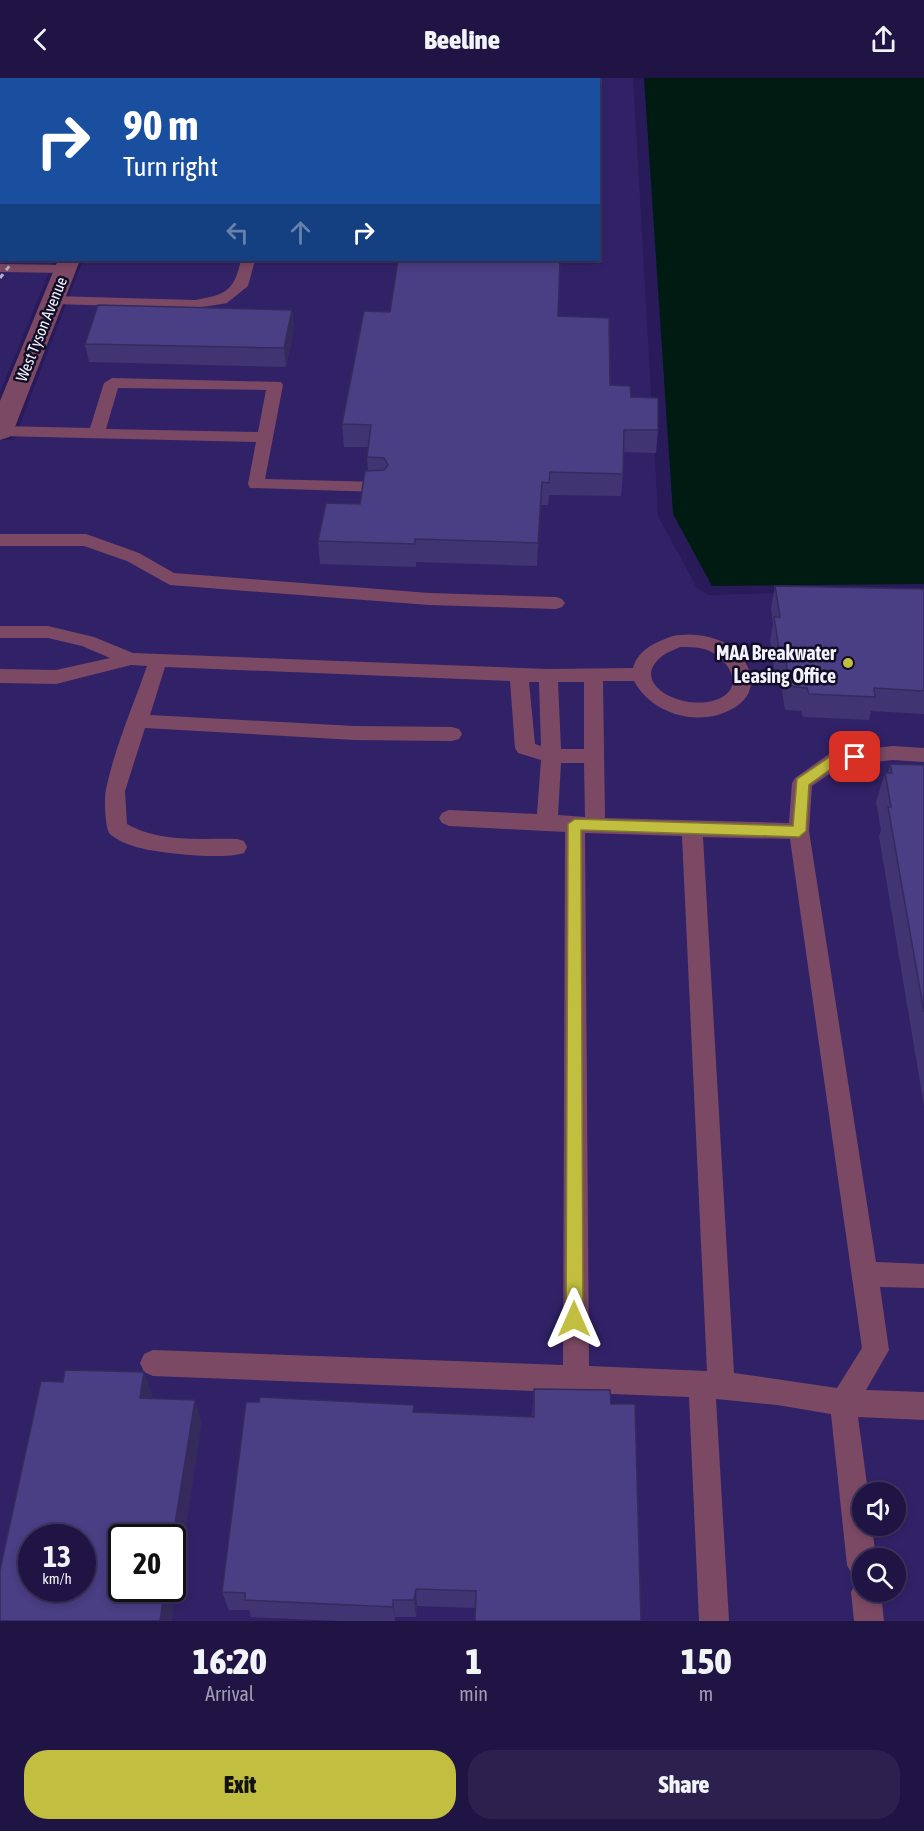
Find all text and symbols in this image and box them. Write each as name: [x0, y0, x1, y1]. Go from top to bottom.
icon: back: [24, 23, 57, 56]
icon: share: [867, 23, 900, 56]
text: Beeline: [424, 24, 500, 55]
text: 90 m: [123, 101, 198, 149]
icon: right: [24, 102, 102, 180]
text: Turn right: [123, 151, 218, 182]
icon: left: [221, 216, 254, 249]
icon: ahead: [284, 216, 317, 249]
icon: right: [347, 216, 380, 249]
street label: West Tyson Avenue: [12, 274, 71, 384]
place label: MAA Breakwater Leasing Office: [716, 641, 837, 687]
marker: MAA Breakwater Leasing Office: [841, 656, 855, 670]
pin: [829, 731, 880, 782]
icon: arrive: [838, 740, 871, 773]
position arrow: [542, 1287, 606, 1351]
map controls: [852, 1482, 906, 1602]
button: sound: [852, 1482, 906, 1536]
speed limit sign: 20: [108, 1524, 186, 1602]
text: 13: [43, 1539, 71, 1573]
button: search: [852, 1548, 906, 1602]
text: km/h: [42, 1570, 72, 1587]
text: 16:20: [193, 1640, 267, 1682]
text: 1: [465, 1640, 482, 1682]
text: 150: [681, 1640, 731, 1682]
text: Arrival: [205, 1682, 254, 1705]
text: min: [459, 1682, 488, 1705]
text: m: [699, 1682, 713, 1705]
button: Exit: [24, 1750, 456, 1819]
button: Share: [468, 1750, 900, 1819]

